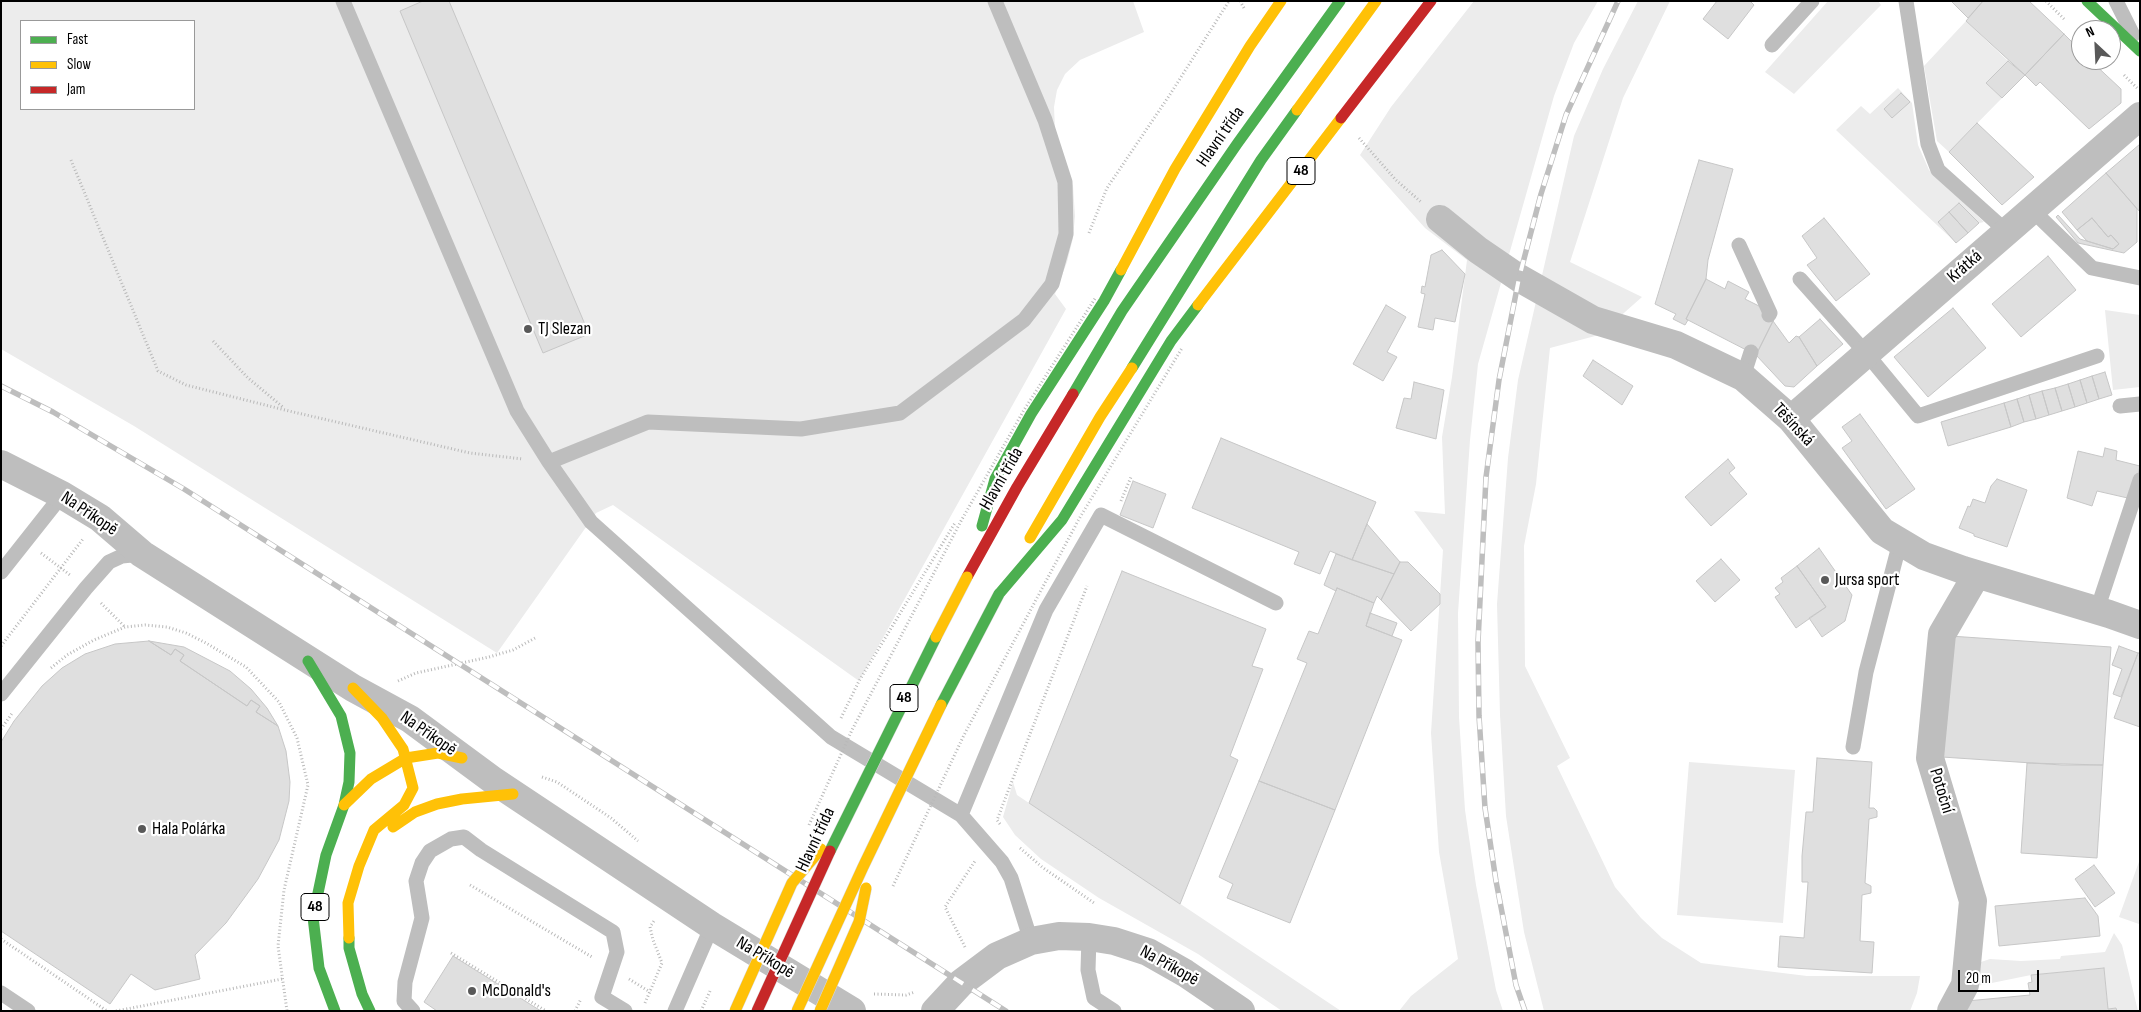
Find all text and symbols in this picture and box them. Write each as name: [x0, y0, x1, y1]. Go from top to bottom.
legend: [20, 20, 195, 110]
north arrow: [2071, 20, 2121, 70]
text: N: [2083, 23, 2097, 41]
text: Fast: [67, 30, 88, 49]
text: Slow: [67, 55, 91, 74]
text: Jam: [67, 80, 85, 99]
street label: Hlavní třída: [1192, 103, 1250, 171]
road number: 48: [1287, 158, 1315, 185]
street label: Krátká: [1943, 246, 1987, 288]
place label: TJ Slezan: [538, 318, 591, 340]
marker: TJ Slezan: [522, 323, 534, 335]
street label: Těšínská: [1768, 399, 1818, 451]
street label: Hlavní třída: [975, 444, 1029, 514]
street label: Na Příkopě: [57, 487, 121, 541]
place label: Jursa sport: [1835, 569, 1900, 591]
marker: Jursa sport: [1819, 574, 1831, 586]
road number: 48: [890, 684, 918, 711]
street label: Na Příkopě: [396, 707, 460, 761]
street label: Potoční: [1924, 766, 1958, 816]
street label: Hlavní třída: [792, 804, 840, 876]
place label: Hala Polárka: [152, 818, 226, 840]
marker: Hala Polárka: [136, 823, 148, 835]
road number: 48: [301, 894, 329, 920]
street label: Na Příkopě: [732, 932, 798, 984]
street label: Na Příkopě: [1136, 941, 1202, 991]
scale bar: [1961, 960, 2042, 992]
text: 20 m: [1966, 969, 1991, 988]
place label: McDonald's: [482, 980, 551, 1002]
marker: McDonald's: [466, 985, 478, 997]

